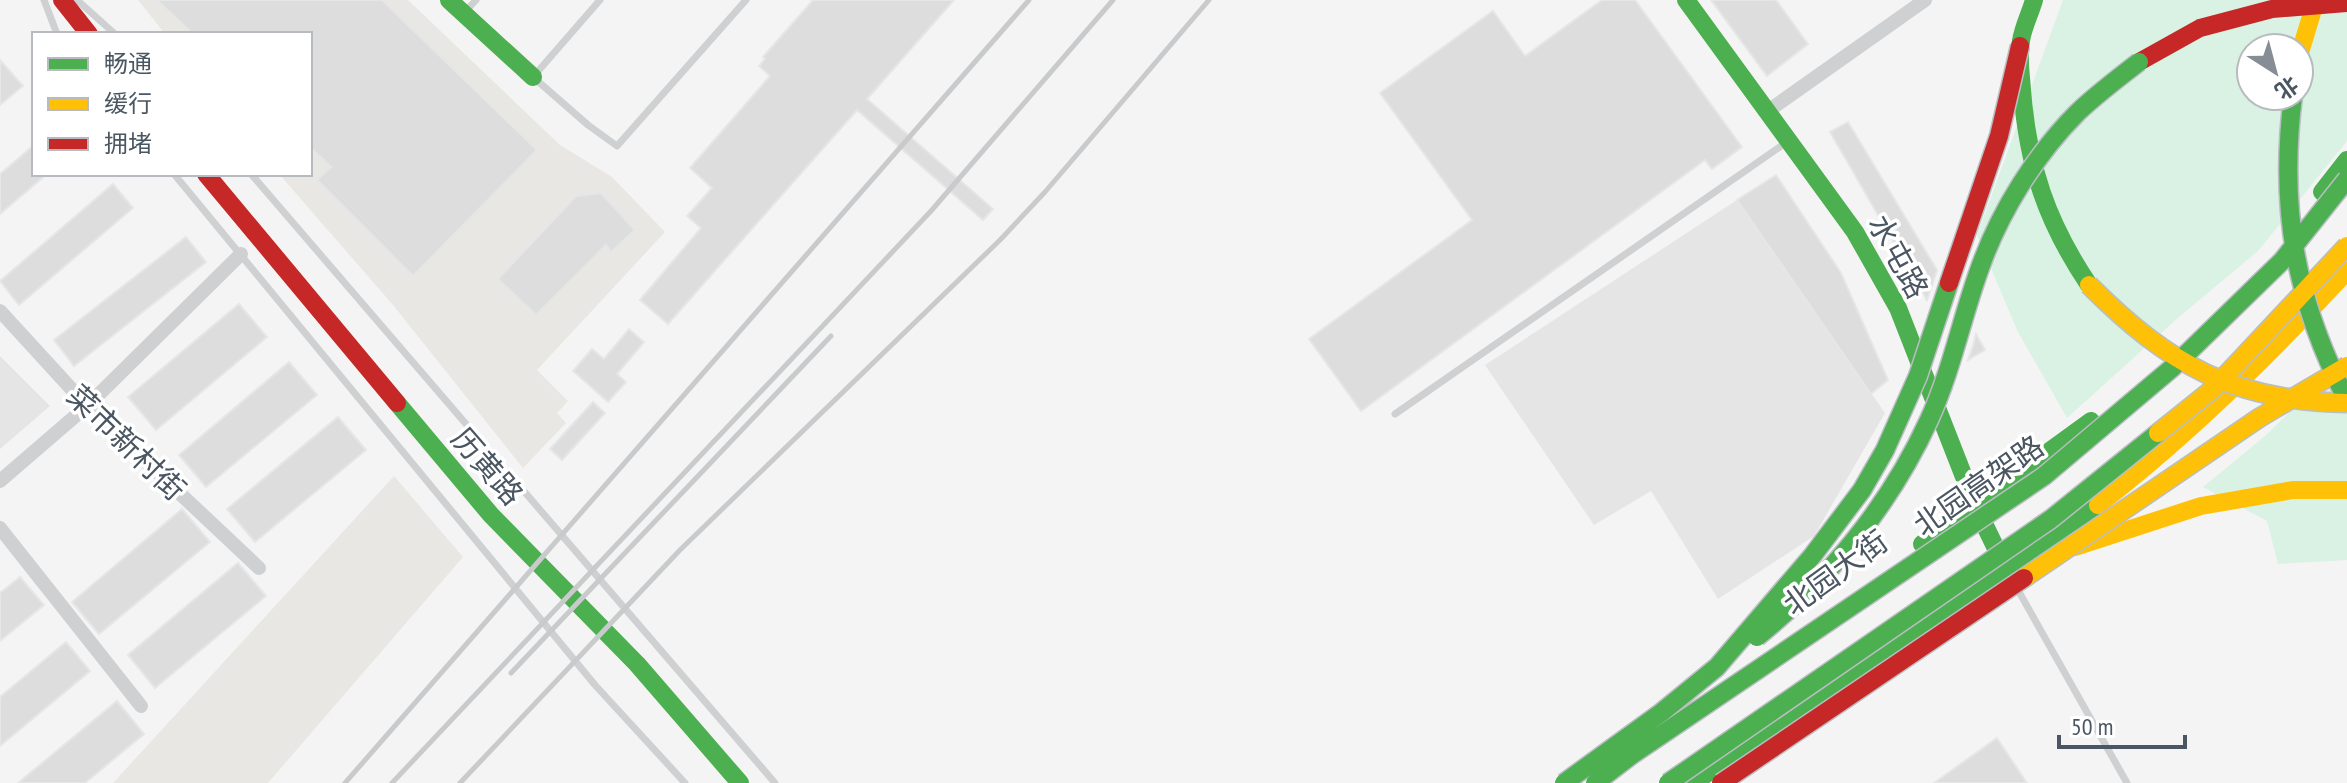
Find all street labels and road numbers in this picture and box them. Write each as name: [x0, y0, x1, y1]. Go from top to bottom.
street label: 水屯路: [1860, 207, 1938, 305]
street label: 菜市新村街: [60, 376, 194, 508]
street label: 历黄路: [444, 419, 532, 513]
street label: 北园高架路: [1905, 426, 2051, 544]
street label: 北园大街: [1775, 521, 1895, 623]

